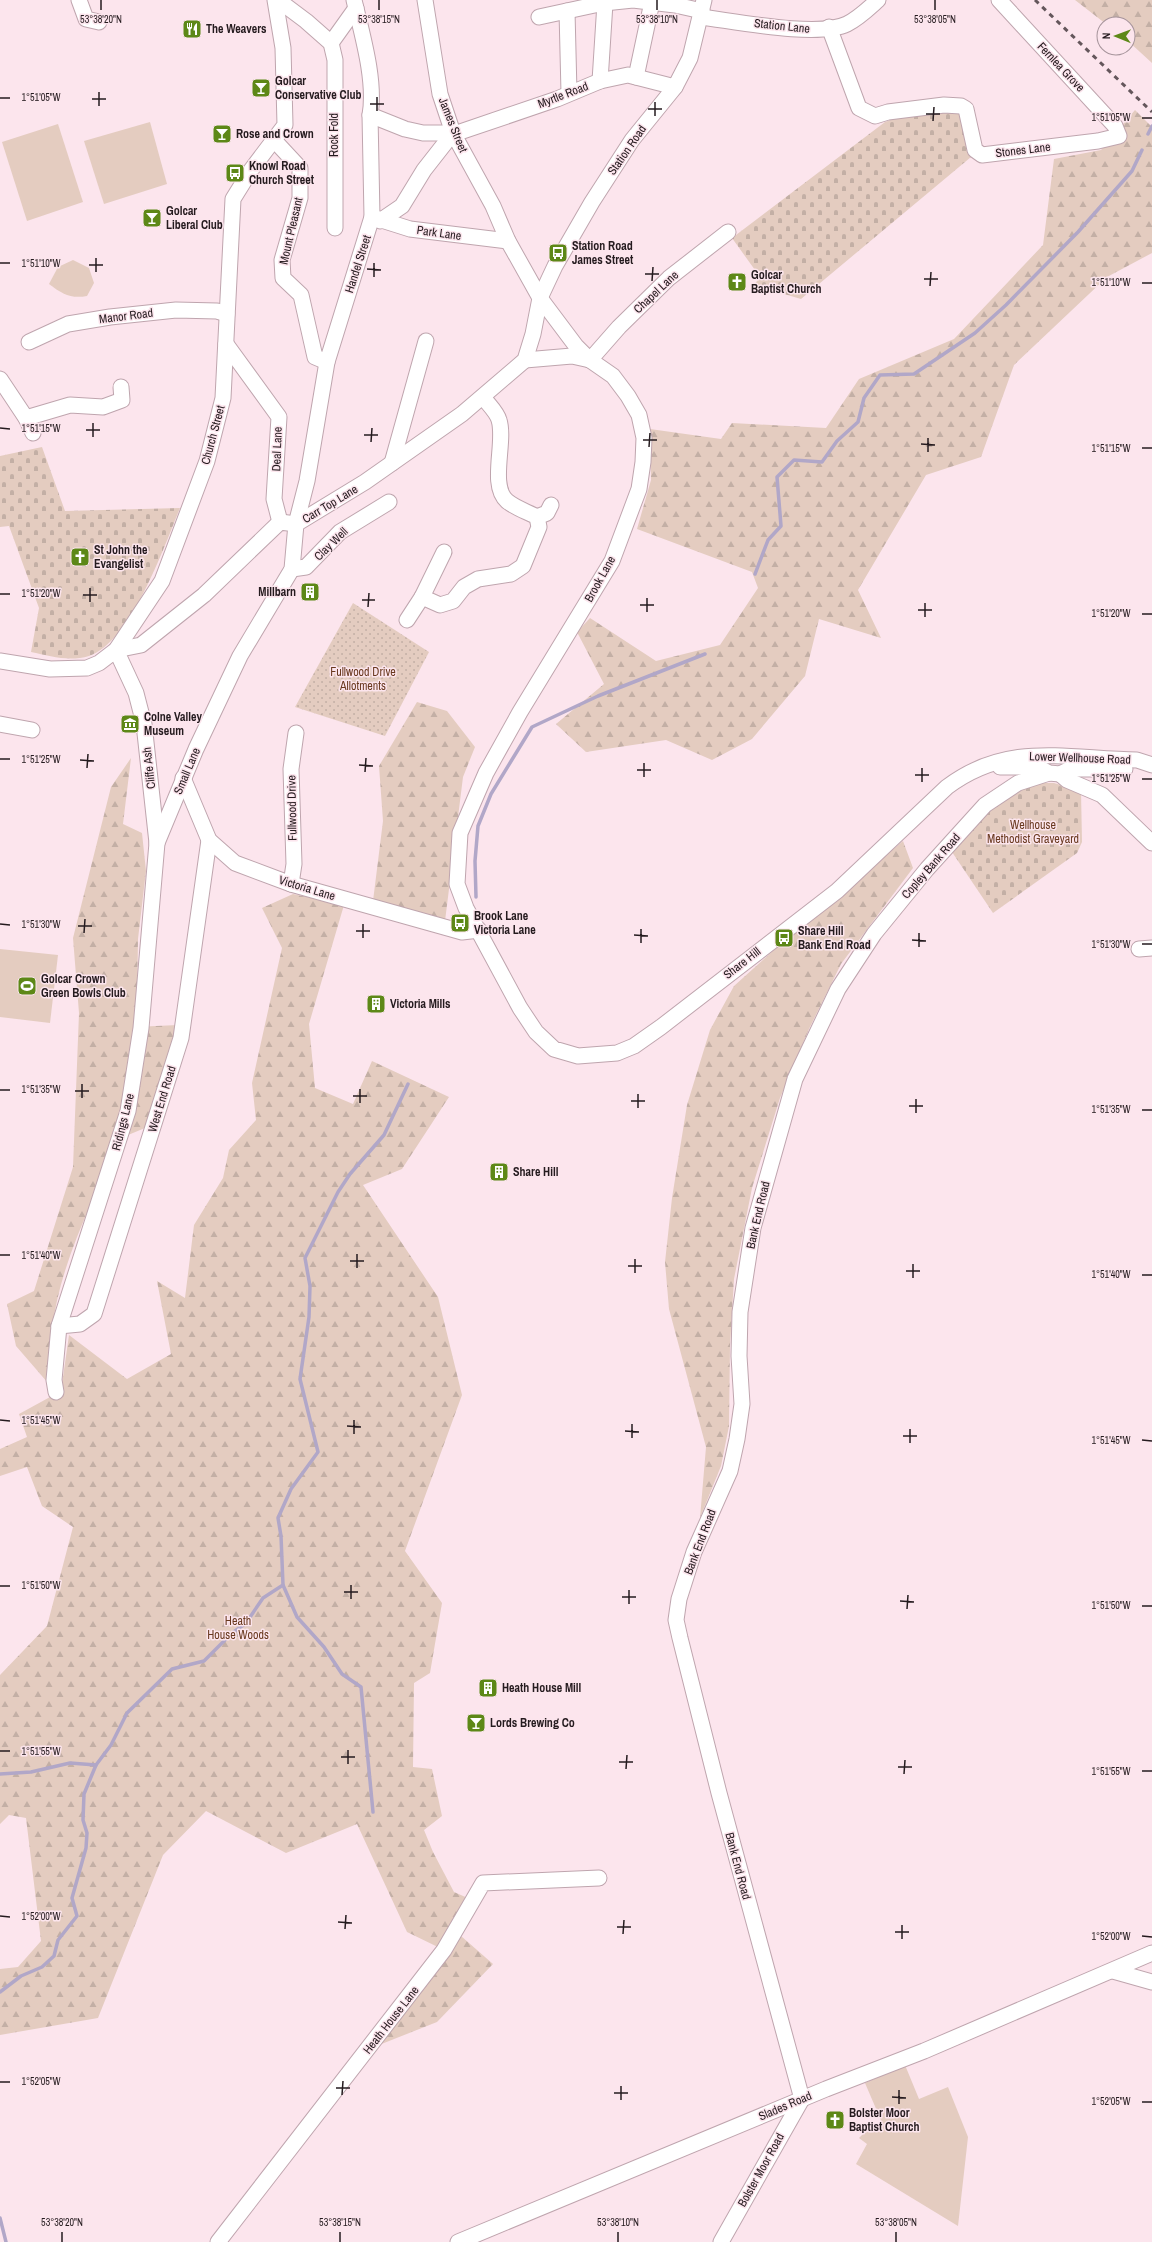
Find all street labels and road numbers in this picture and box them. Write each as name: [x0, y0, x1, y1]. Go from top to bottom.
street label: Station Lane: [753, 15, 811, 37]
street label: Fernlea Grove: [1034, 39, 1088, 95]
street label: Myrtle Road: [535, 78, 591, 112]
street label: James Street: [435, 95, 471, 155]
street label: Rock Fold: [326, 113, 342, 157]
street label: Station Road: [604, 122, 650, 178]
street label: Stones Lane: [995, 139, 1051, 161]
street label: Mount Pleasant: [276, 196, 307, 266]
street label: Park Lane: [416, 222, 462, 244]
street label: Handel Street: [341, 233, 375, 295]
street label: Chapel Lane: [630, 267, 682, 317]
street label: Manor Road: [98, 305, 154, 327]
street label: Church Street: [197, 403, 229, 466]
street label: Deal Lane: [268, 426, 286, 472]
street label: Carr Top Lane: [299, 481, 361, 527]
street label: Clay Well: [311, 524, 351, 564]
street label: Brook Lane: [581, 553, 619, 605]
street label: Small Lane: [170, 745, 204, 797]
street label: Cliffe Ash: [139, 746, 159, 790]
street label: Lower Wellhouse Road: [1029, 748, 1131, 768]
street label: Fullwood Drive: [283, 775, 301, 841]
street label: Copley Bank Road: [898, 830, 964, 902]
street label: Victoria Lane: [277, 872, 337, 904]
street label: Share Hill: [720, 943, 764, 983]
street label: West End Road: [144, 1064, 180, 1134]
street label: Ridings Lane: [108, 1092, 138, 1152]
street label: Bank End Road: [742, 1180, 774, 1250]
street label: Bank End Road: [680, 1507, 720, 1577]
street label: Bank End Road: [721, 1831, 755, 1901]
street label: Heath House Lane: [359, 1983, 423, 2057]
street label: Slades Road: [756, 2088, 814, 2124]
street label: Bolster Moor Road: [734, 2130, 788, 2210]

